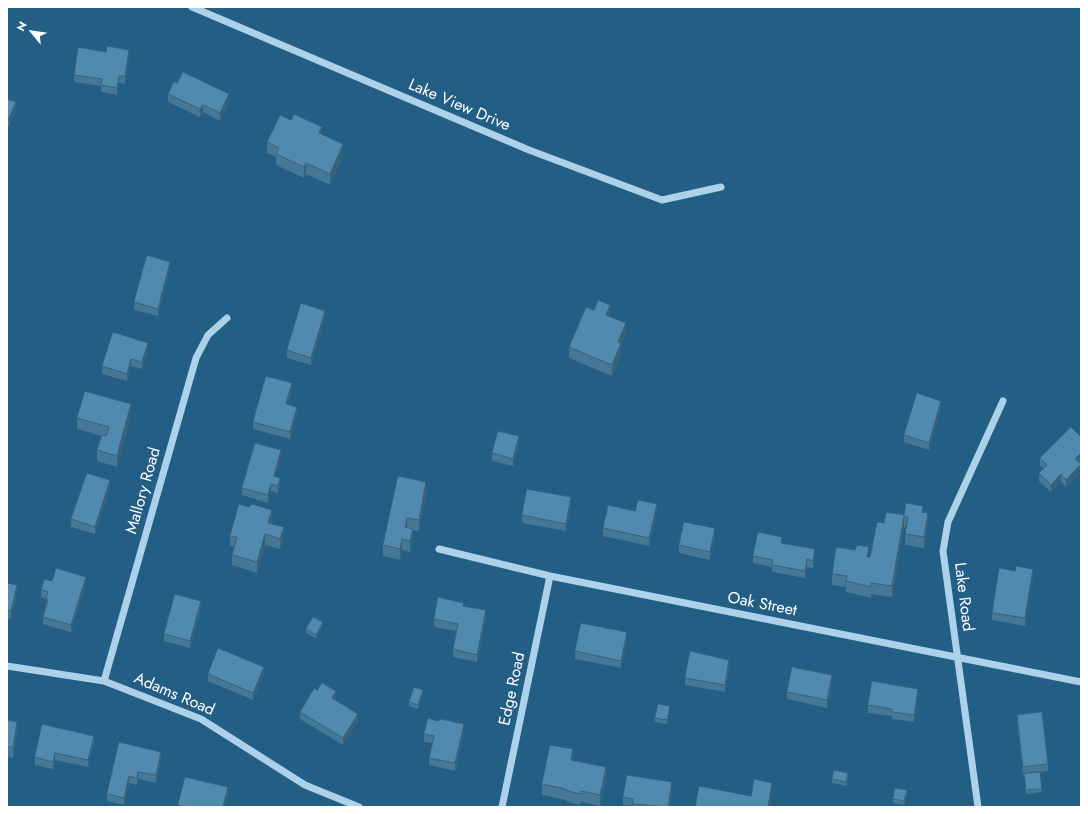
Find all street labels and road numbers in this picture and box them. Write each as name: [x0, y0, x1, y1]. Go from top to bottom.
street label: Lake View Drive: [405, 76, 513, 136]
street label: Mallory Road: [122, 446, 166, 536]
street label: Lake Road: [949, 561, 977, 633]
street label: Oak Street: [726, 589, 798, 621]
street label: Edge Road: [496, 651, 530, 727]
street label: Adams Road: [131, 669, 217, 721]

